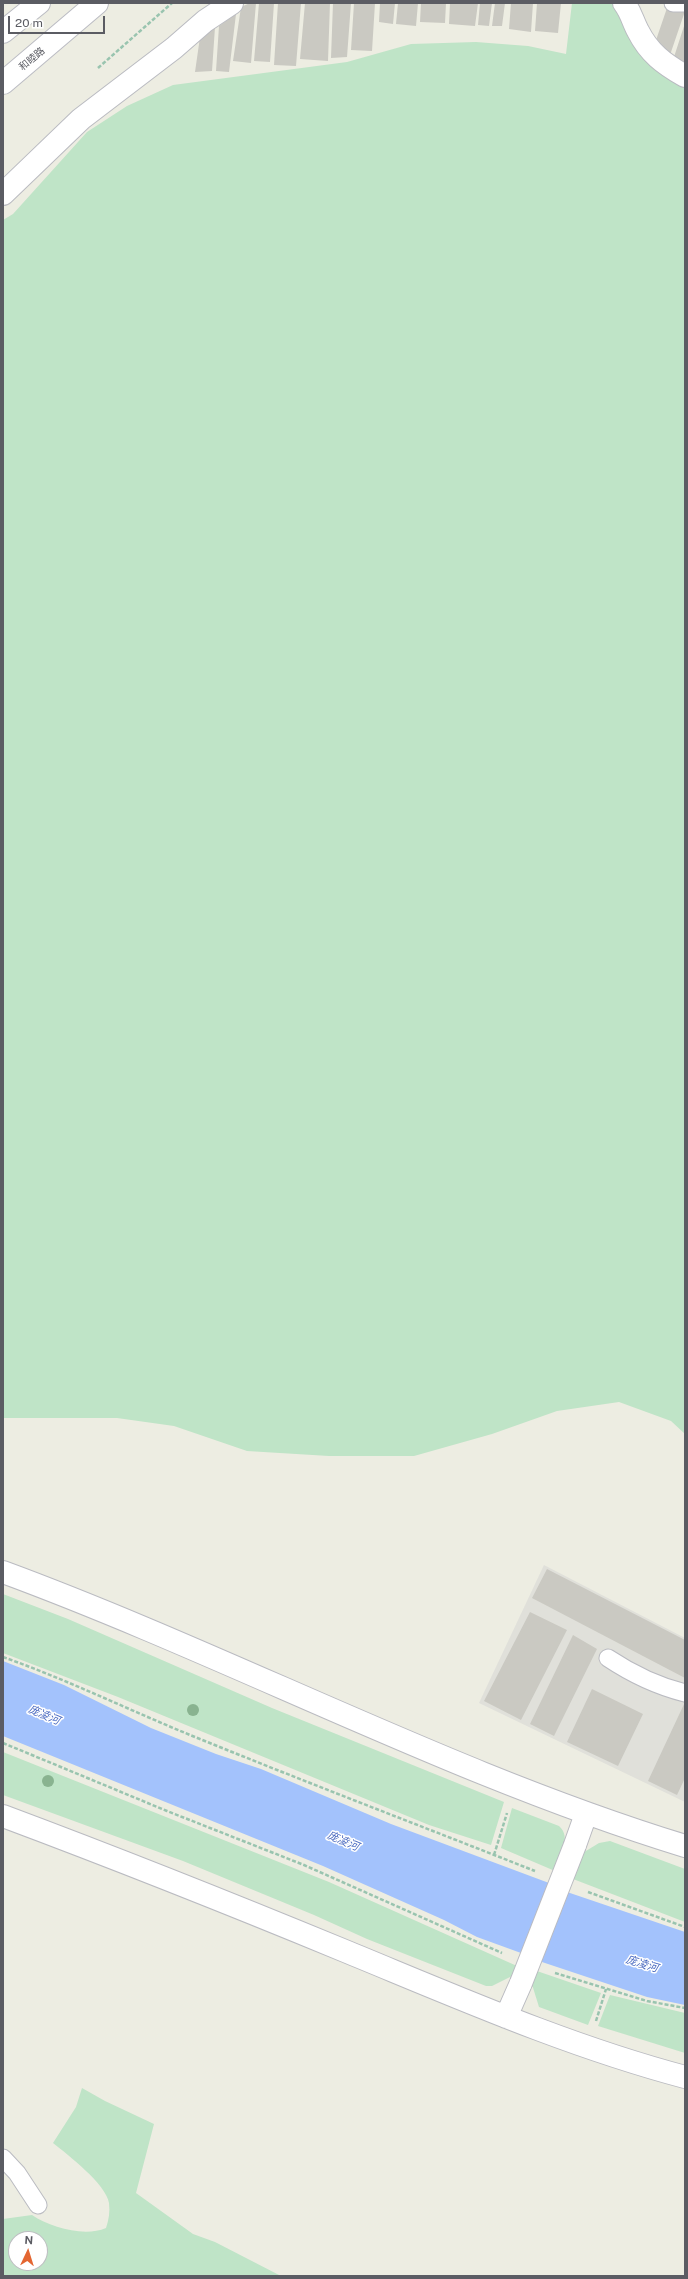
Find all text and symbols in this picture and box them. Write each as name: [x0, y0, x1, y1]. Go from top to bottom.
scale bar: [10, 8, 107, 34]
text: 20 m: [15, 16, 43, 30]
street label: 和睦路: [17, 45, 47, 73]
water label: 庞凌河: [26, 1702, 62, 1728]
water label: 庞凌河: [325, 1828, 361, 1854]
water label: 庞凌河: [624, 1953, 660, 1975]
north arrow: [8, 2231, 48, 2271]
text: N: [24, 2234, 33, 2246]

